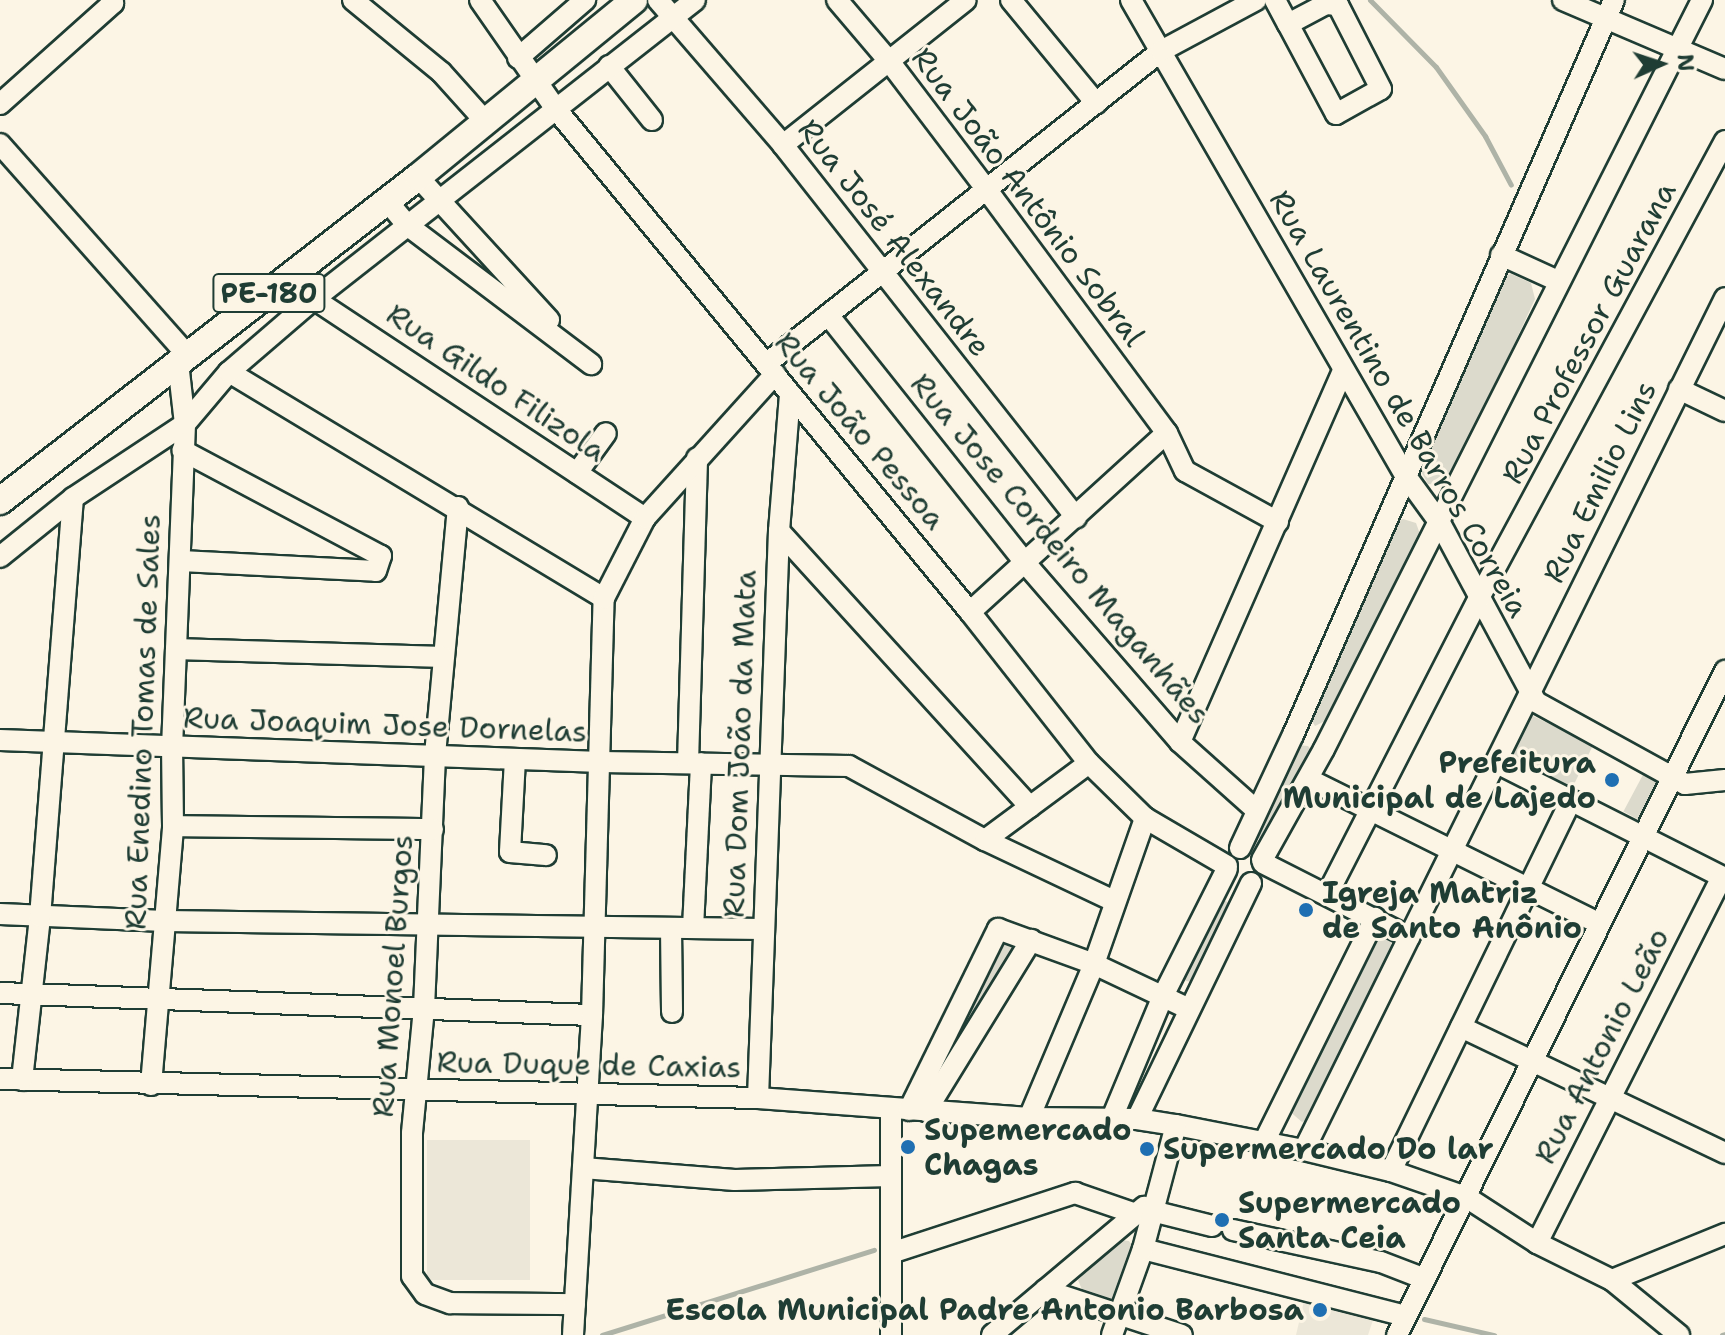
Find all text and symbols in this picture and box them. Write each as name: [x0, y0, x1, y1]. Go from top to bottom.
north arrow: [1621, 24, 1701, 104]
street label: Rua João Antônio Sobral: [904, 41, 1152, 353]
text: N: [1671, 53, 1700, 72]
street label: Rua José Alexandre: [790, 112, 998, 364]
street label: Rua Professor Guarana: [1494, 176, 1684, 490]
street label: Rua Laurentino de Barros Correia: [1262, 184, 1536, 624]
road number: PE-180: [211, 269, 327, 317]
street label: Rua Gildo Filizola: [380, 296, 612, 470]
street label: Rua João Pessoa: [767, 325, 953, 537]
street label: Rua Jose Cordeiro Maganhães: [903, 366, 1217, 732]
street label: Rua Emilio Lins: [1536, 375, 1664, 589]
street label: Rua Enedino Tomas de Sales: [118, 513, 168, 931]
street label: Rua Dom João da Mata: [716, 569, 764, 919]
street label: Rua Joaquim Jose Dornelas: [182, 700, 588, 750]
place label: Prefeitura Municipal de Lajedo: [1283, 745, 1596, 816]
marker: Prefeitura Municipal de Lajedo: [1603, 771, 1621, 789]
street label: Rua Monoel Burgos: [365, 833, 421, 1119]
place label: Igreja Matriz de Santo Anônio: [1322, 875, 1582, 946]
marker: Igreja Matriz de Santo Anônio: [1297, 901, 1315, 919]
street label: Rua Antonio Leão: [1527, 922, 1677, 1170]
street label: Rua Duque de Caxias: [436, 1044, 742, 1086]
place label: Supemercado Chagas: [924, 1112, 1132, 1182]
place label: Supermercado Do lar: [1163, 1131, 1493, 1167]
marker: Supemercado Chagas: [899, 1138, 917, 1156]
marker: Supermercado Do lar: [1138, 1140, 1156, 1158]
place label: Supermercado Santa Ceia: [1238, 1185, 1461, 1256]
marker: Supermercado Santa Ceia: [1213, 1211, 1231, 1229]
place label: Escola Municipal Padre Antonio Barbosa: [665, 1292, 1304, 1328]
marker: Escola Municipal Padre Antonio Barbosa: [1311, 1301, 1329, 1319]

